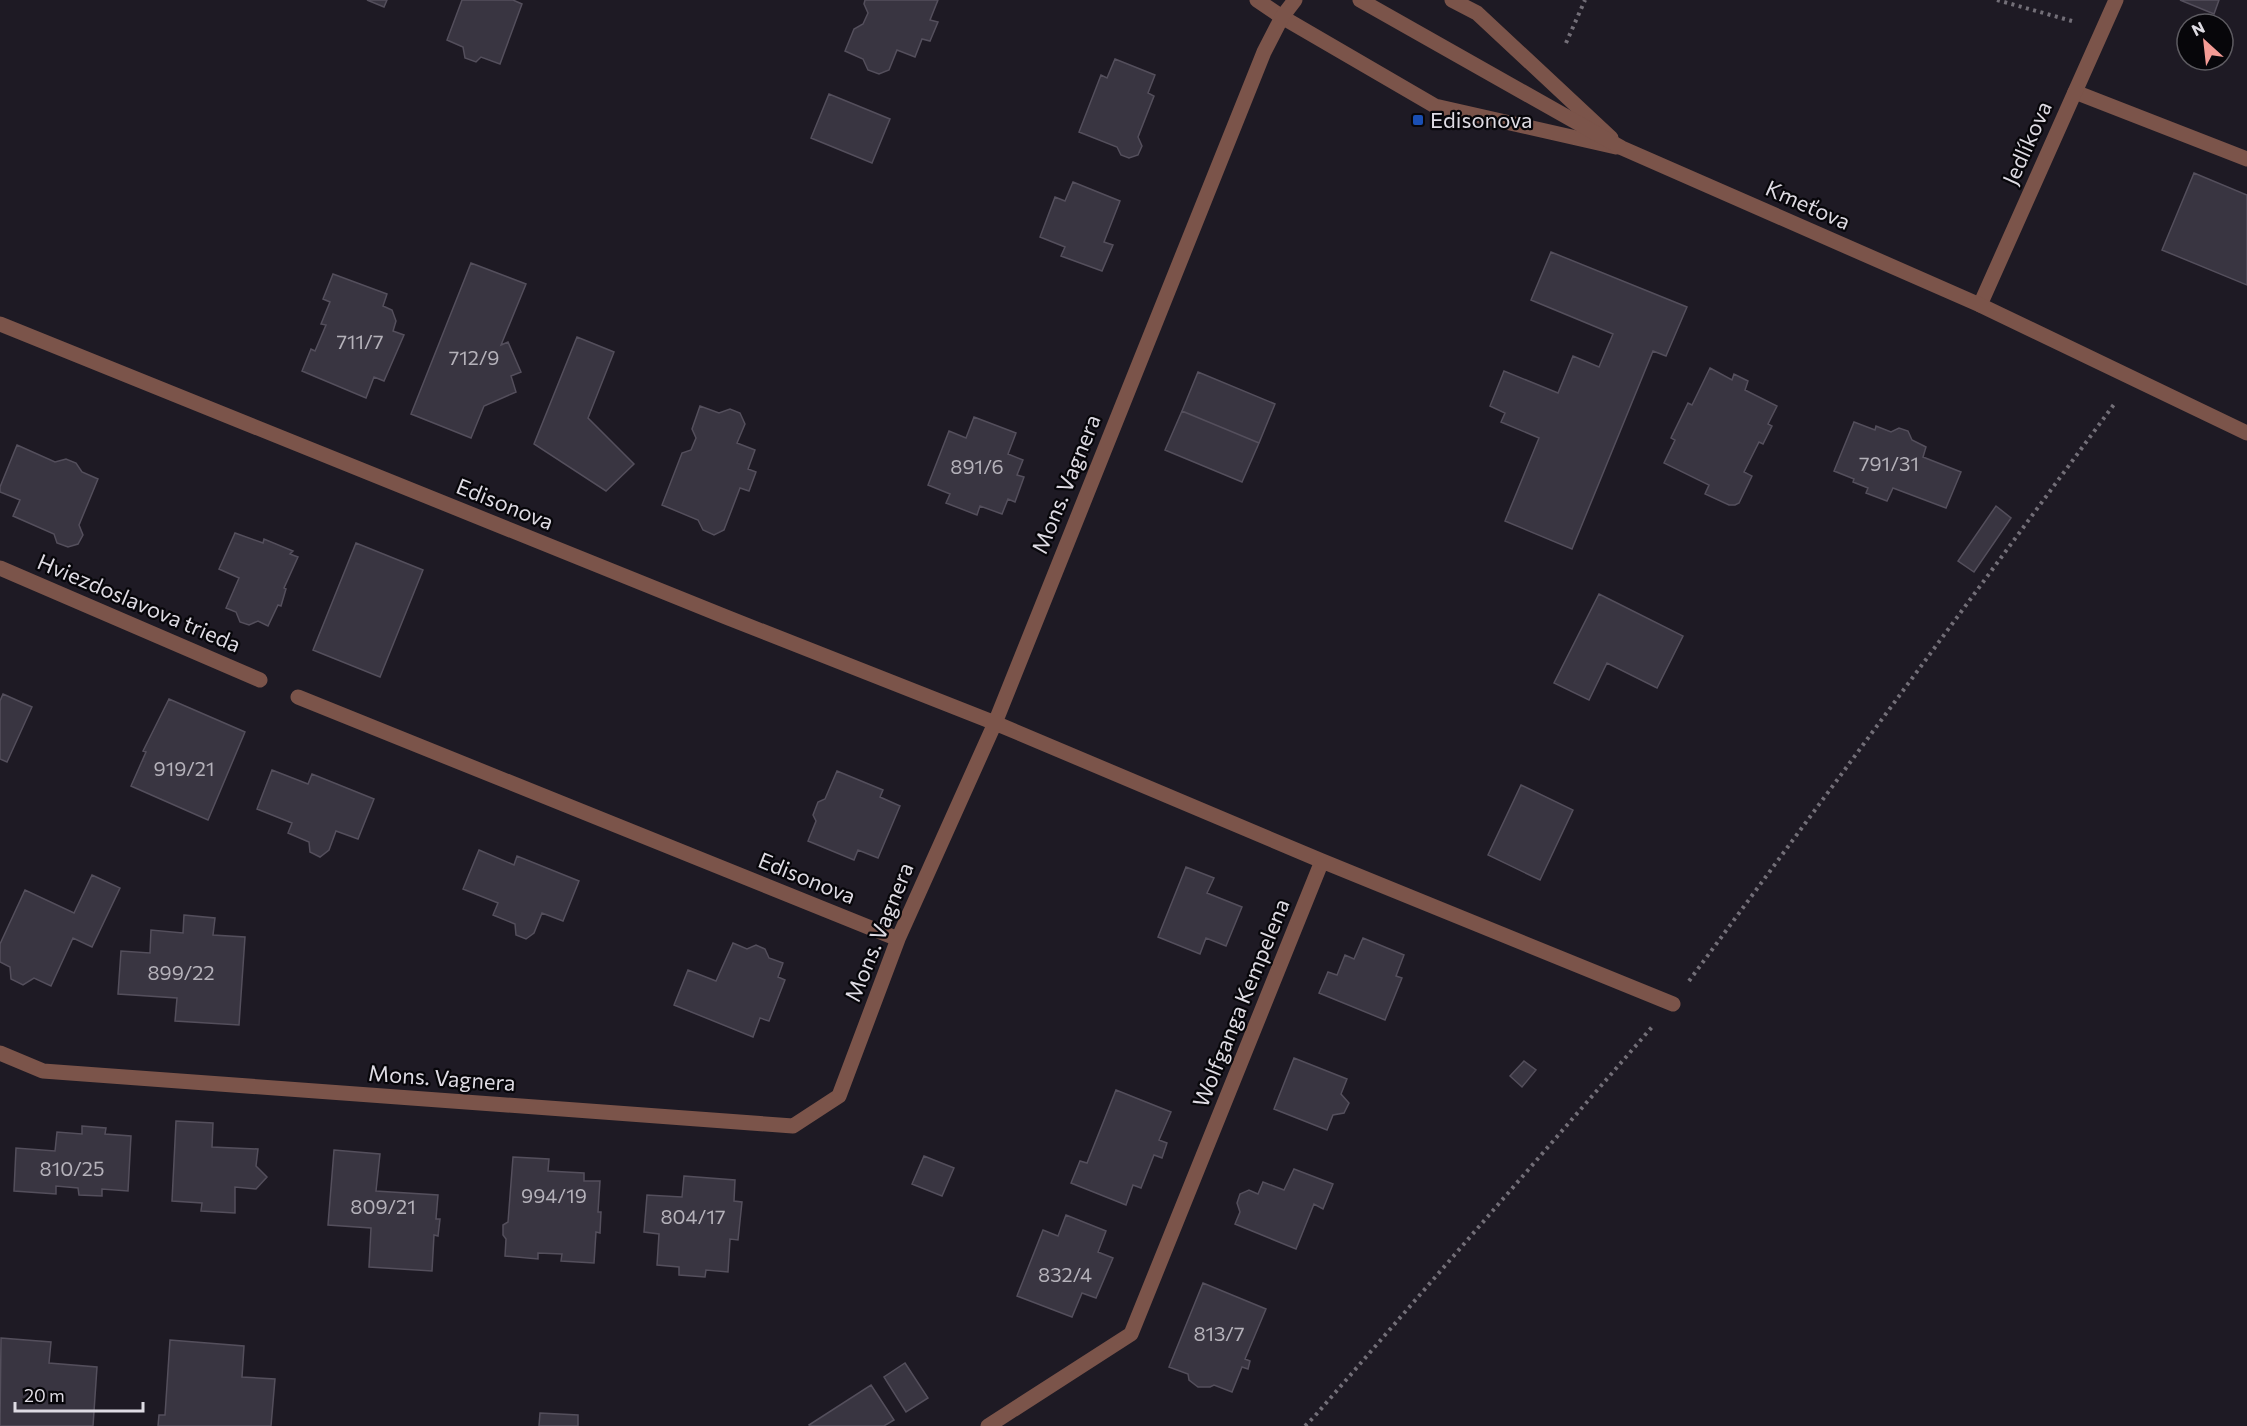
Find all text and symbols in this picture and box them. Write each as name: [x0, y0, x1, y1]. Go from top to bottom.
north arrow: [2175, 12, 2235, 72]
text: N: [2188, 17, 2208, 39]
street label: Jedlíkova: [1996, 97, 2057, 189]
place label: Edisonova: [1430, 106, 1533, 133]
marker: Edisonova: [1411, 113, 1425, 127]
street label: Kmeťova: [1762, 174, 1855, 235]
house number: 711/7: [336, 329, 384, 353]
house number: 712/9: [449, 345, 499, 369]
street label: Mons. Vagnera: [1025, 410, 1106, 557]
house number: 791/31: [1859, 451, 1919, 475]
house number: 891/6: [950, 454, 1004, 478]
street label: Edisonova: [453, 472, 558, 535]
street label: Hviezdoslavova trieda: [34, 547, 245, 658]
house number: 919/21: [154, 756, 214, 780]
street label: Edisonova: [755, 846, 860, 909]
street label: Mons. Vagnera: [838, 858, 919, 1005]
street label: Wolfganga Kempelena: [1186, 895, 1295, 1111]
house number: 899/22: [147, 960, 215, 984]
street label: Mons. Vagnera: [367, 1059, 517, 1096]
house number: 810/25: [40, 1156, 104, 1180]
house number: 994/19: [521, 1183, 587, 1207]
house number: 809/21: [350, 1194, 416, 1218]
house number: 804/17: [660, 1204, 726, 1228]
house number: 832/4: [1038, 1262, 1092, 1286]
house number: 813/7: [1193, 1321, 1245, 1345]
scale bar: [15, 1375, 142, 1413]
text: 20 m: [24, 1384, 65, 1406]

